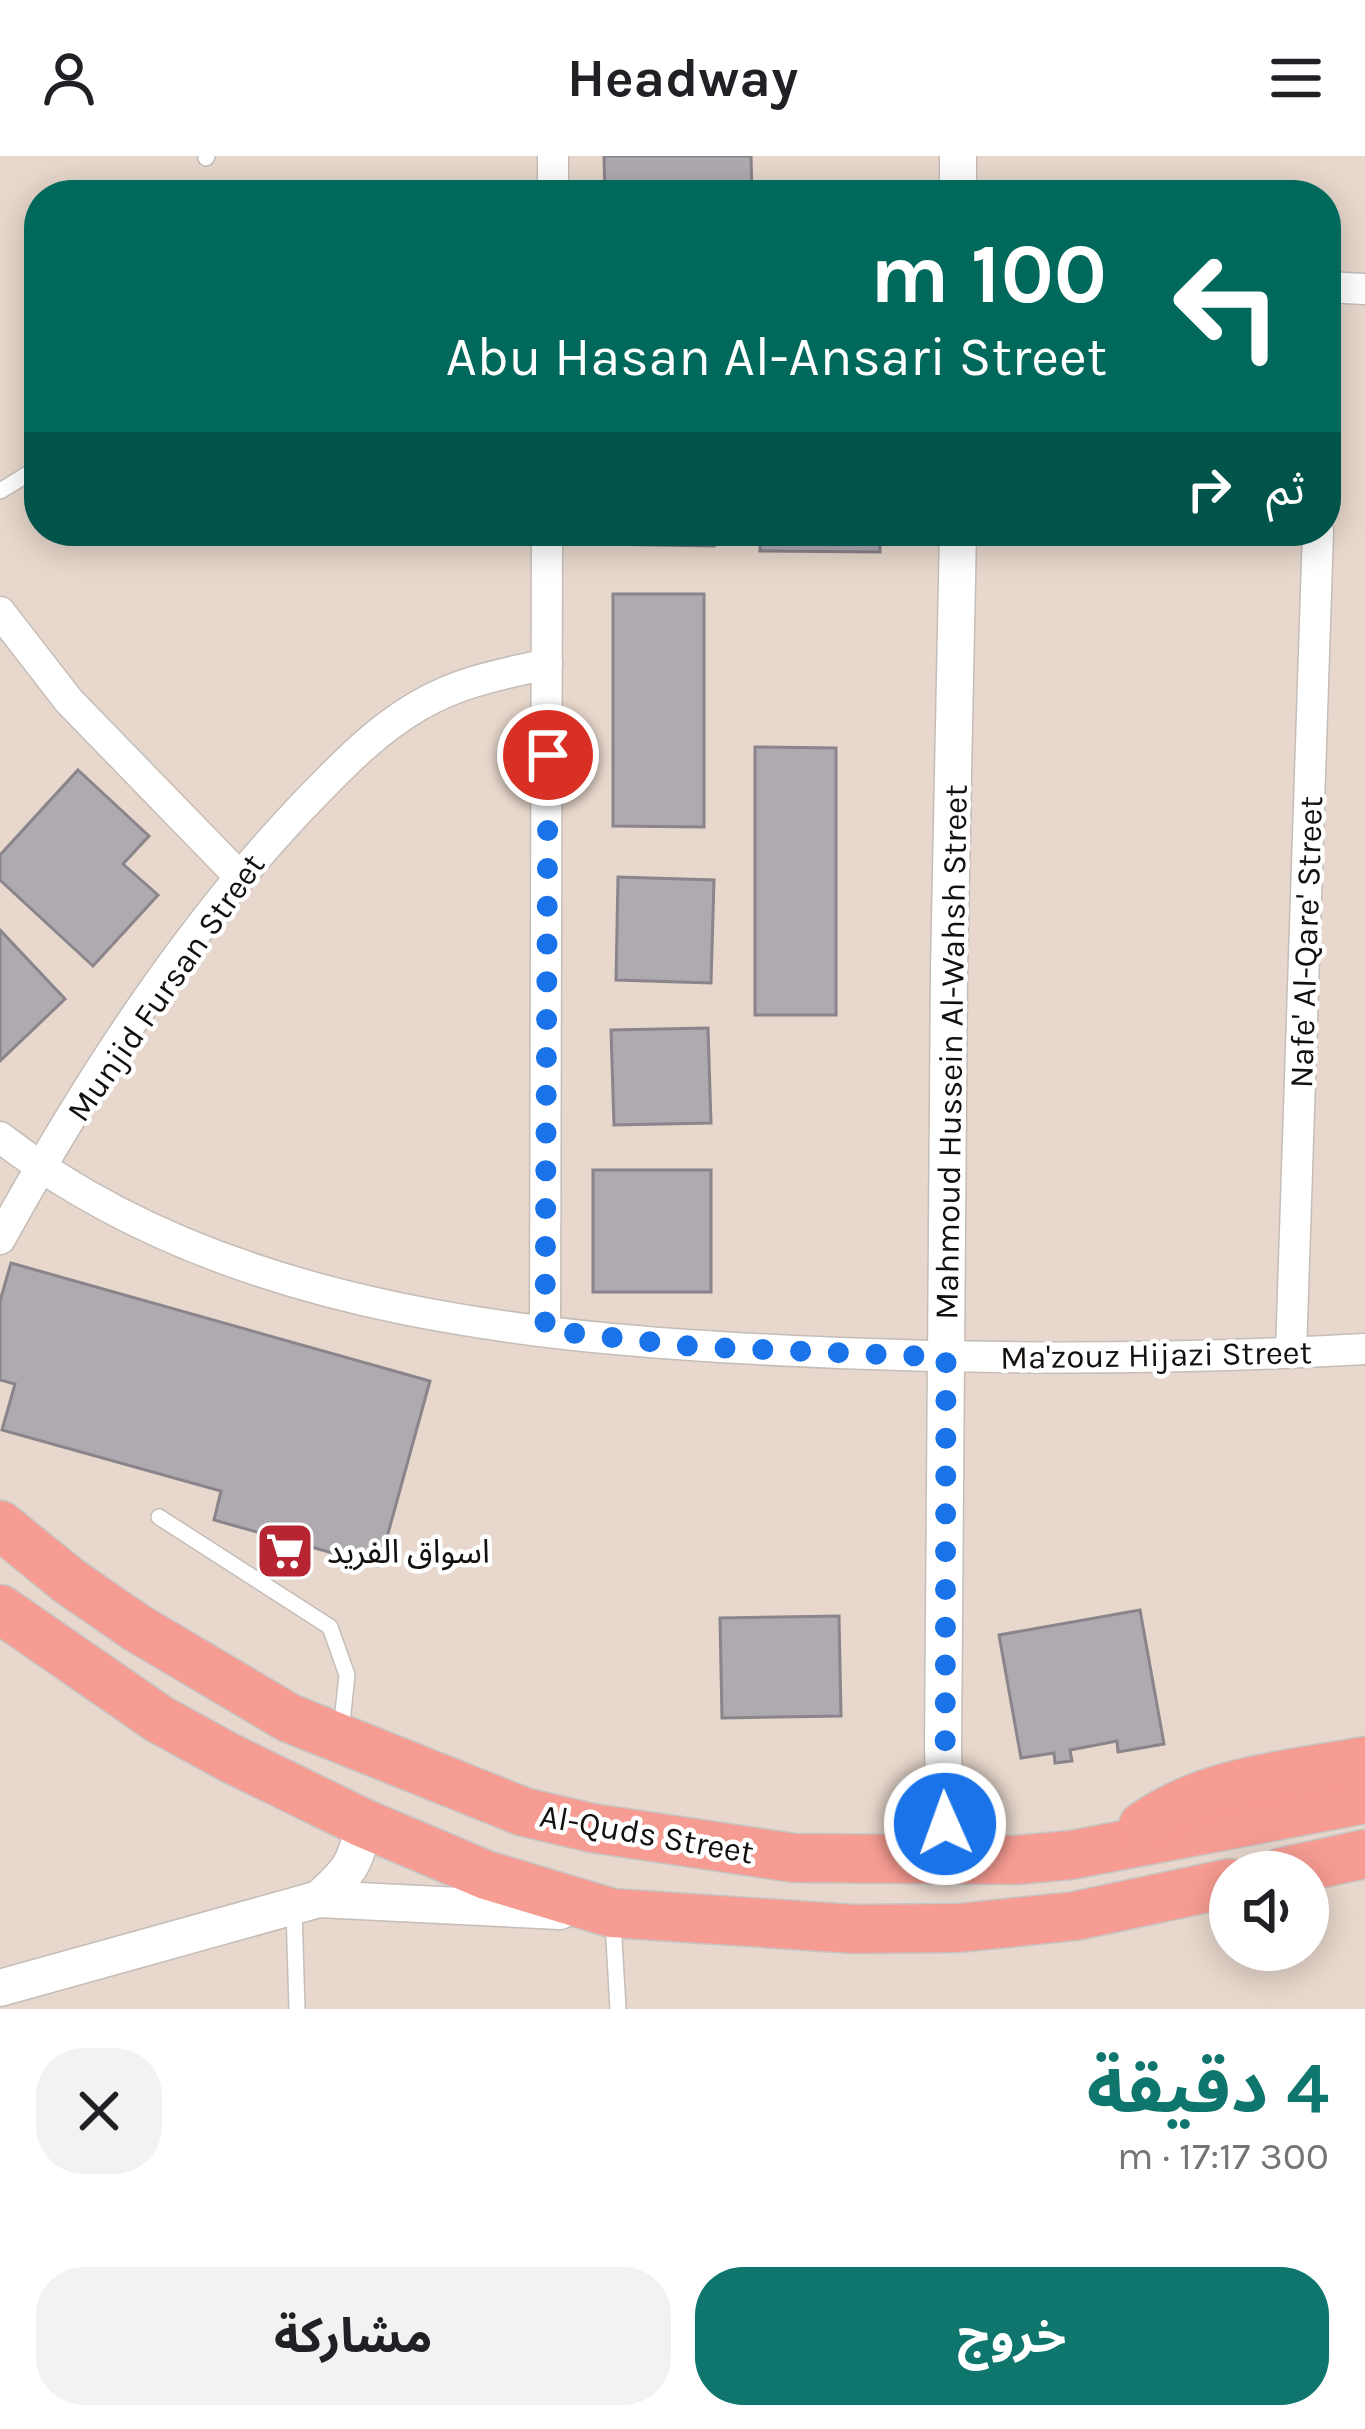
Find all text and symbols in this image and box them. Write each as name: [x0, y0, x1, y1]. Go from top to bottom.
icon: person: [36, 45, 102, 111]
icon: menu: [1263, 45, 1329, 111]
text: Headway: [567, 46, 798, 110]
text: 100 m: [870, 225, 1107, 323]
icon: left: [1149, 228, 1305, 384]
text: Abu Hasan Al-Ansari Street: [446, 325, 1107, 389]
icon: right: [1176, 456, 1242, 522]
text: ثم: [1266, 463, 1305, 515]
pin: [497, 704, 599, 806]
icon: arrive: [515, 722, 581, 788]
street label: Mahmoud Hussein Al-Wahsh Street: [927, 784, 975, 1320]
street label: Nafe' Al-Qare' Street: [1282, 795, 1330, 1089]
street label: Munjid Fursan Street: [59, 847, 272, 1129]
street label: Ma'zouz Hijazi Street: [1000, 1333, 1312, 1377]
supermarket icon: اسواق الفريد: [254, 1520, 316, 1582]
place label: اسواق الفريد: [327, 1533, 490, 1571]
position arrow: [882, 1761, 1008, 1887]
street label: Al-Quds Street: [537, 1796, 757, 1871]
map controls: [1209, 1851, 1329, 1971]
button: sound: [1209, 1851, 1329, 1971]
text: 4 دقيقة: [1087, 2046, 1329, 2130]
button: close: [36, 2048, 162, 2174]
text: 300 m · 17:17: [1117, 2133, 1329, 2179]
button: مشاركة: [36, 2267, 671, 2405]
button: خروج: [695, 2267, 1329, 2405]

